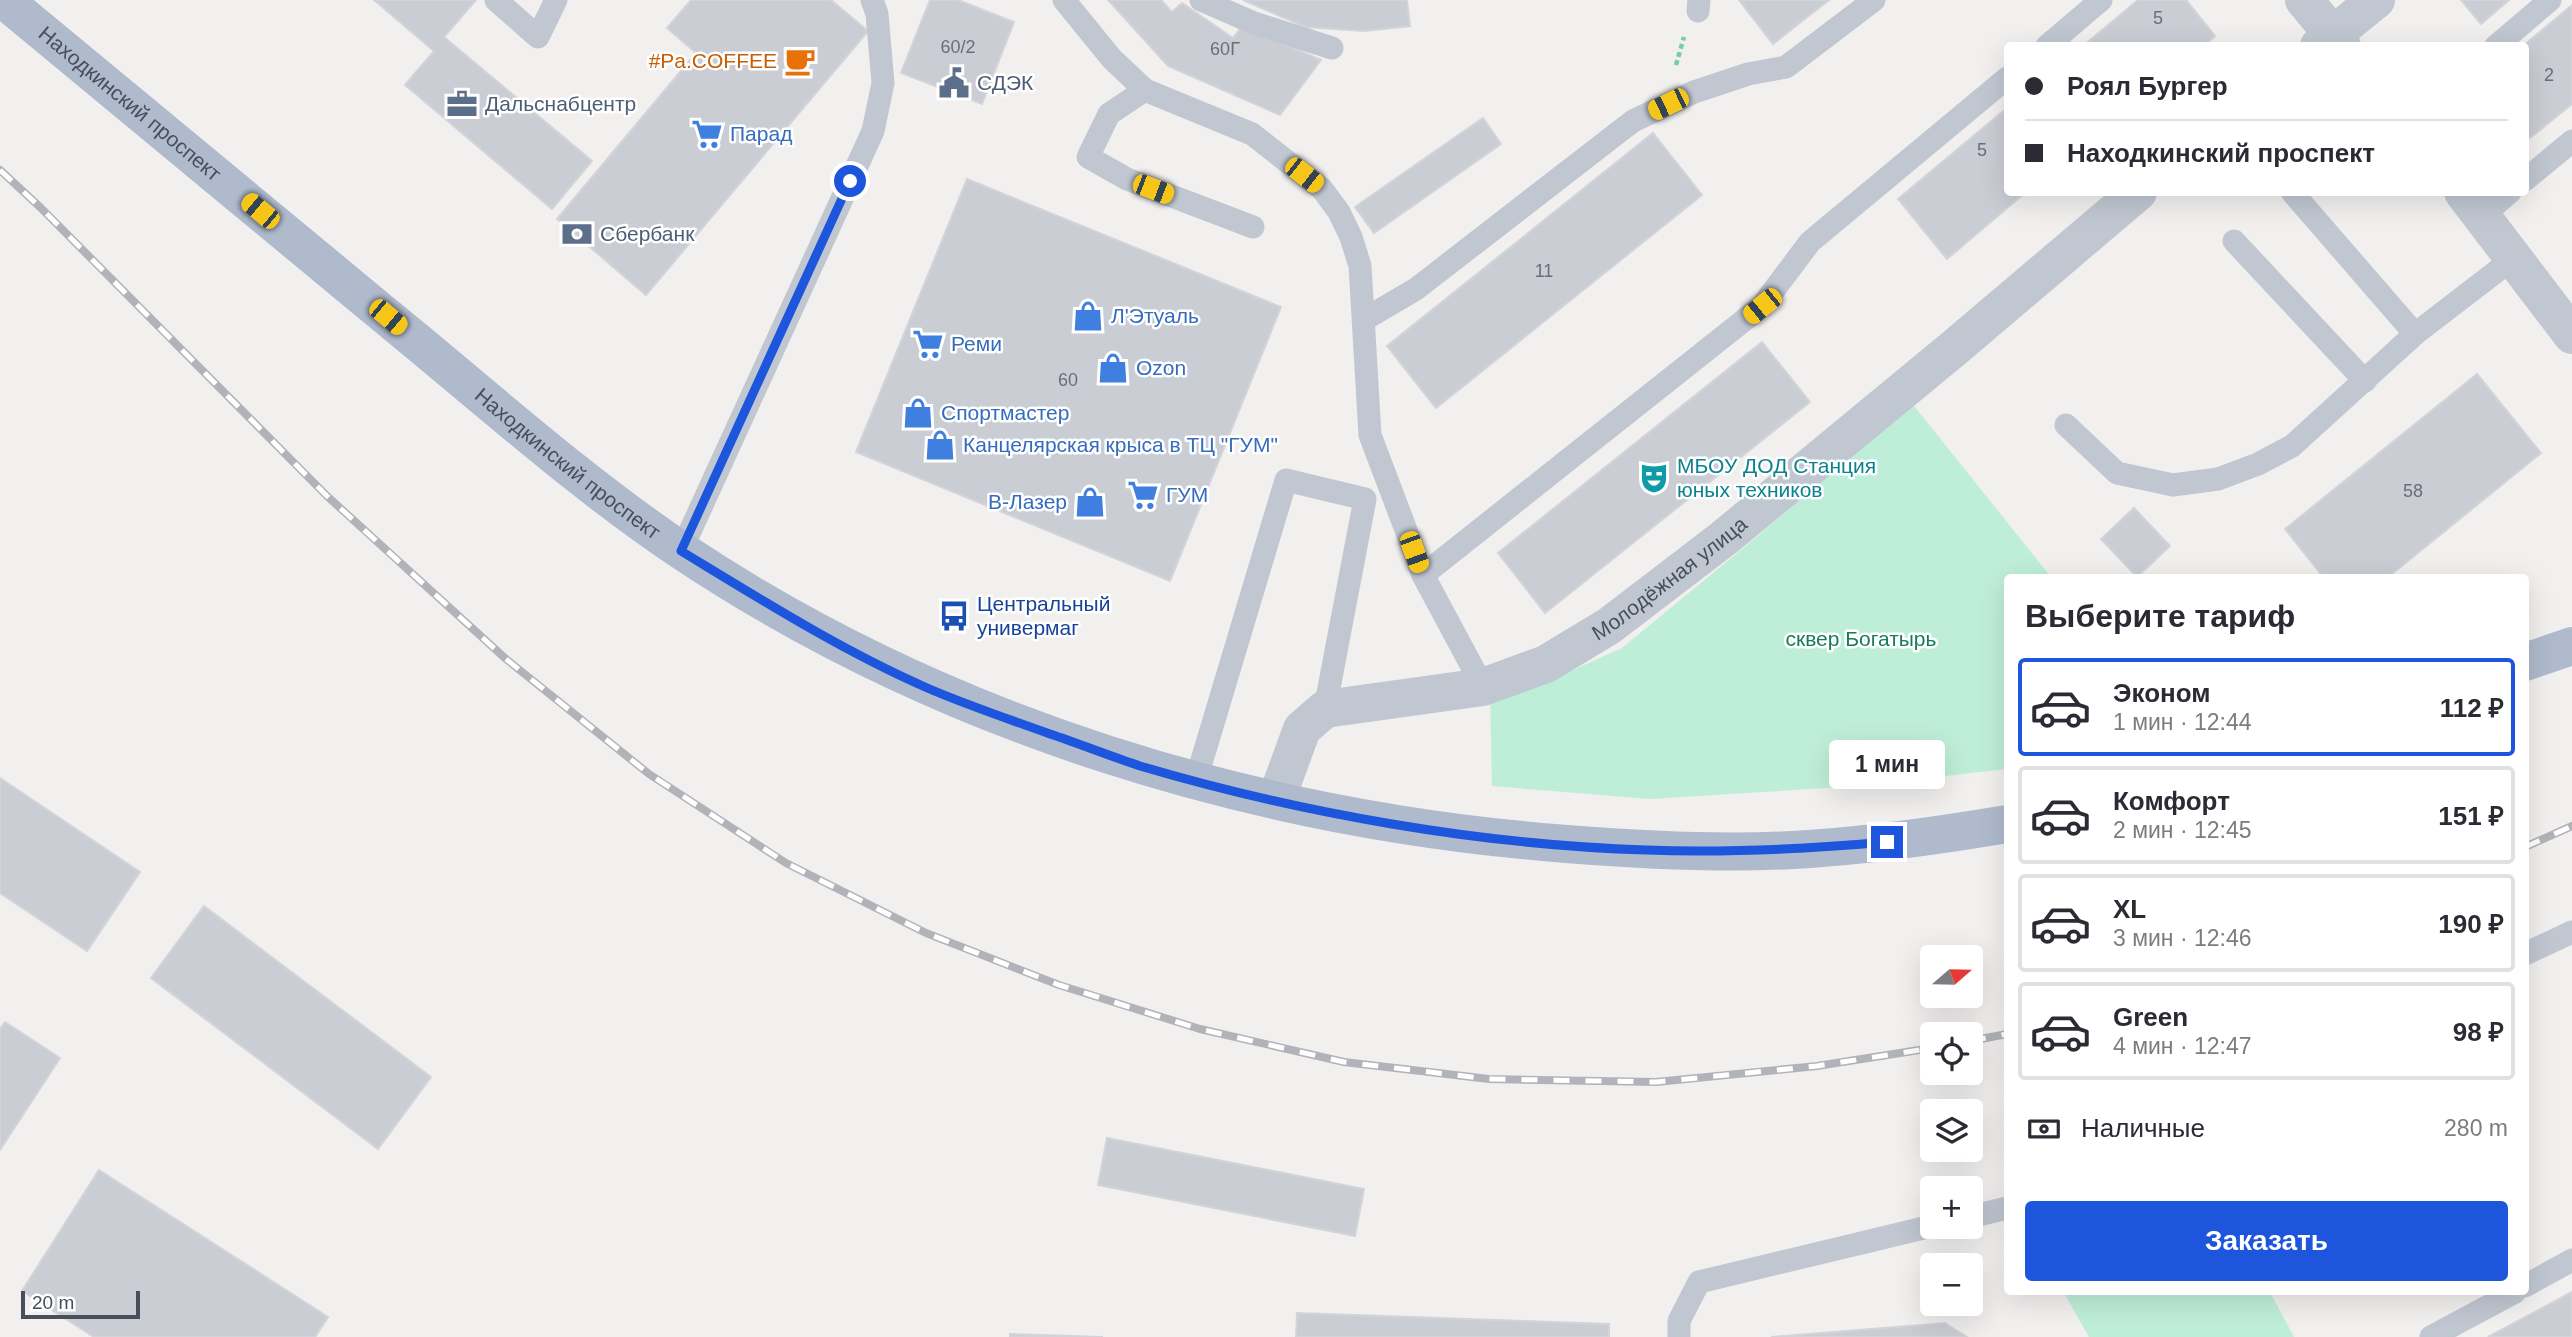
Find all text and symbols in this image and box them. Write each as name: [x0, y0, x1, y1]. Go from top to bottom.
house number: 5: [2153, 8, 2163, 28]
street label: Находкинский проспект: [34, 21, 226, 186]
house number: 60/2: [940, 37, 976, 57]
house number: 60Г: [1210, 39, 1240, 59]
cafe icon: #Pa.COFFEE: [783, 44, 817, 78]
place label: #Pa.COFFEE: [649, 49, 777, 72]
house number: 2: [2544, 65, 2554, 85]
public building icon: СДЭК: [937, 66, 971, 100]
place label: СДЭК: [977, 71, 1034, 94]
text: Роял Бургер: [2067, 71, 2228, 101]
car: [1645, 85, 1692, 123]
office icon: Дальснабцентр: [445, 87, 479, 121]
place label: Дальснабцентр: [485, 92, 636, 115]
supermarket icon: Парад: [690, 117, 724, 151]
place label: Парад: [730, 122, 792, 145]
text: Находкинский проспект: [2067, 138, 2375, 168]
house number: 5: [1977, 140, 1987, 160]
car: [1281, 154, 1328, 196]
route start: [834, 165, 866, 197]
car: [1130, 172, 1177, 206]
car: [238, 189, 283, 233]
bank icon: Сбербанк: [560, 217, 594, 251]
place label: Сбербанк: [600, 222, 695, 245]
house number: 11: [1535, 261, 1553, 281]
car: [1740, 285, 1785, 327]
car: [366, 295, 411, 339]
shop icon: Л'Этуаль: [1071, 299, 1105, 333]
place label: Л'Этуаль: [1111, 304, 1199, 327]
supermarket icon: Реми: [911, 327, 945, 361]
place label: Реми: [951, 332, 1002, 355]
shop icon: Ozon: [1096, 351, 1130, 385]
place label: Ozon: [1136, 356, 1186, 379]
house number: 60: [1058, 370, 1078, 390]
street label: Находкинский проспект: [471, 383, 665, 544]
shop icon: Спортмастер: [901, 396, 935, 430]
place label: Спортмастер: [941, 401, 1069, 424]
shop icon: Канцелярская крыса в ТЦ "ГУМ": [923, 428, 957, 462]
place label: Канцелярская крыса в ТЦ "ГУМ": [963, 433, 1278, 456]
place label: МБОУ ДОД Станция юных техников: [1677, 454, 1876, 501]
theatre icon: МБОУ ДОД Станция юных техников: [1637, 461, 1671, 495]
supermarket icon: ГУМ: [1126, 478, 1160, 512]
house number: 58: [2403, 481, 2423, 501]
place label: ГУМ: [1166, 483, 1208, 506]
shop icon: В-Лазер: [1073, 485, 1107, 519]
place label: В-Лазер: [988, 490, 1067, 513]
street label: Молодёжная улица: [1588, 512, 1752, 645]
car: [1397, 529, 1432, 575]
place label: Центральный универмаг: [977, 592, 1110, 639]
text: Выберите тариф: [2025, 598, 2295, 634]
bus stop icon: Центральный универмаг: [937, 599, 971, 633]
park label: сквер Богатырь: [1785, 627, 1937, 650]
icon: car: [2029, 676, 2092, 739]
text: Эконом: [2113, 678, 2211, 708]
text: 112 ₽: [2440, 693, 2504, 723]
text: 1 мин · 12:44: [2113, 709, 2252, 735]
callout: 1 мин: [1829, 740, 1945, 790]
text: 1 мин: [1855, 751, 1919, 777]
icon: car: [2029, 784, 2092, 847]
text: Комфорт: [2113, 786, 2230, 816]
text: 151 ₽: [2438, 801, 2504, 831]
text: 2 мин · 12:45: [2113, 817, 2252, 843]
route end: [1871, 826, 1903, 858]
icon: car: [2029, 892, 2092, 955]
text: XL: [2113, 894, 2146, 924]
text: 190 ₽: [2438, 909, 2504, 939]
text: 3 мин · 12:46: [2113, 925, 2252, 951]
north arrow: [1920, 945, 1983, 1008]
map controls: [1920, 945, 1983, 1316]
icon: car: [2029, 1000, 2092, 1063]
text: Green: [2113, 1002, 2188, 1032]
text: 98 ₽: [2453, 1017, 2504, 1047]
button: locate: [1920, 1022, 1983, 1085]
text: 4 мин · 12:47: [2113, 1033, 2252, 1059]
button: layers: [1920, 1099, 1983, 1162]
icon: cash: [2025, 1110, 2063, 1148]
text: Наличные: [2081, 1113, 2205, 1143]
text: 280 m: [2444, 1115, 2508, 1141]
button: +: [1920, 1176, 1983, 1239]
button: Заказать: [2025, 1201, 2508, 1281]
button: −: [1920, 1253, 1983, 1316]
scale bar: [21, 1288, 140, 1320]
text: 20 m: [32, 1292, 74, 1313]

